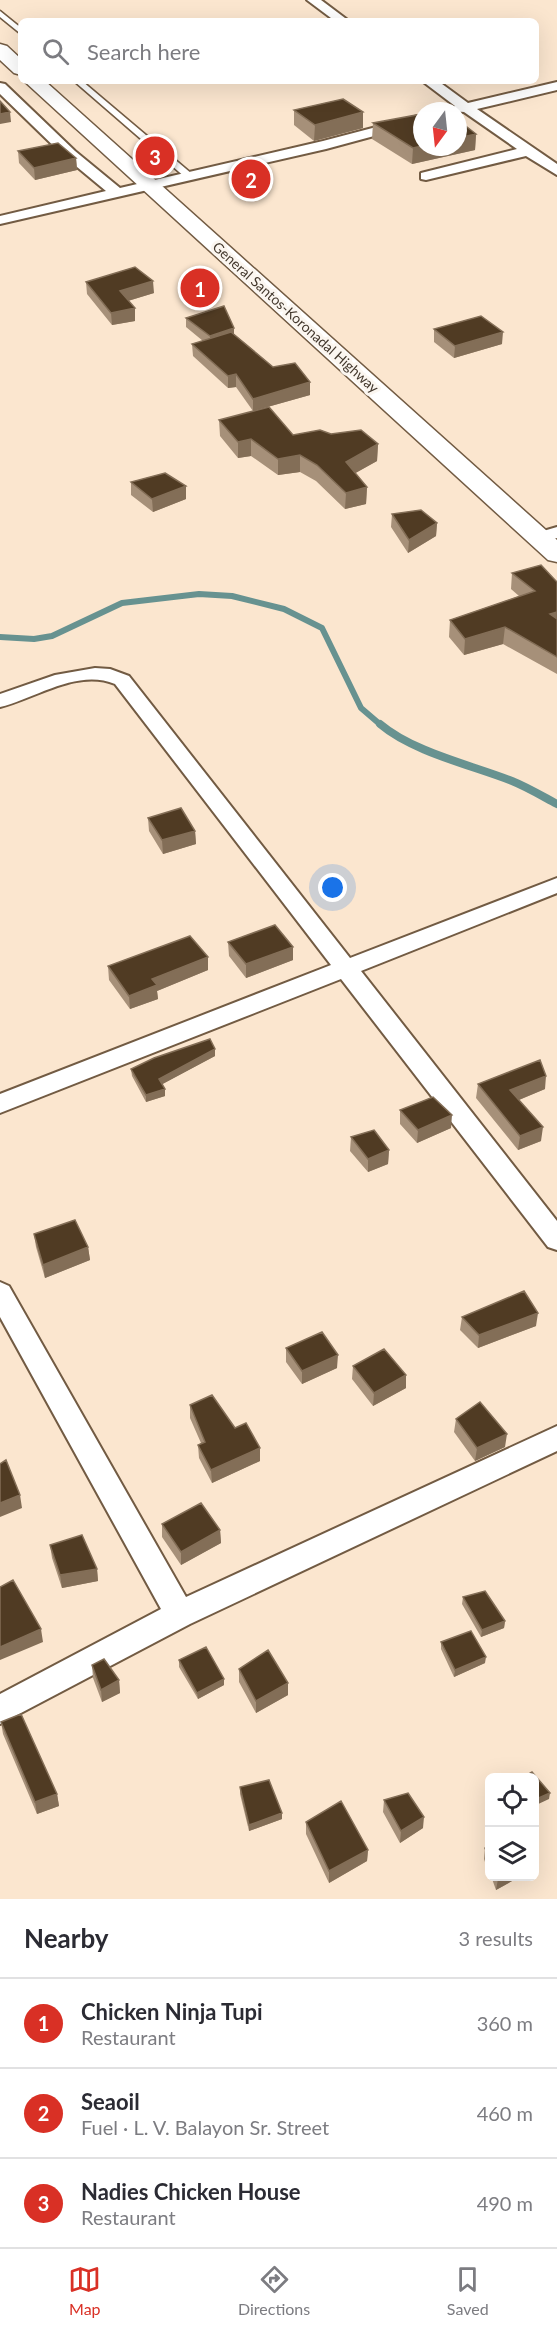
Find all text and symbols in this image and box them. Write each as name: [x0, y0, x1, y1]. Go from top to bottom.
search box: [18, 18, 539, 84]
icon: search: [39, 35, 72, 68]
text: Search here: [87, 38, 200, 65]
north arrow: [413, 102, 467, 156]
pin: 3: [136, 134, 174, 178]
pin: 2: [232, 156, 270, 201]
street label: General Santos-Koronadal Highway: [209, 238, 383, 397]
pin: 1: [180, 266, 220, 310]
your location: [318, 873, 347, 902]
map controls: [485, 1773, 539, 1881]
button: locate: [485, 1773, 539, 1827]
button: layers: [485, 1827, 539, 1881]
text: Nearby: [24, 1922, 109, 1954]
text: 3 results: [458, 1926, 533, 1950]
text: Chicken Ninja Tupi: [81, 1998, 263, 2025]
text: 1: [38, 2011, 49, 2035]
text: 360 m: [477, 2011, 533, 2035]
text: Restaurant: [81, 2025, 176, 2049]
text: Seaoil: [81, 2088, 140, 2115]
text: 2: [38, 2101, 49, 2125]
text: 460 m: [477, 2101, 533, 2125]
text: Fuel · L. V. Balayon Sr. Street: [81, 2115, 329, 2139]
text: Nadies Chicken House: [81, 2178, 301, 2205]
text: 3: [38, 2191, 49, 2215]
text: 490 m: [477, 2191, 533, 2215]
text: Restaurant: [81, 2205, 176, 2229]
tab: Map: [68, 2263, 101, 2318]
tab: Directions: [238, 2263, 310, 2318]
tab: Saved: [447, 2263, 489, 2318]

